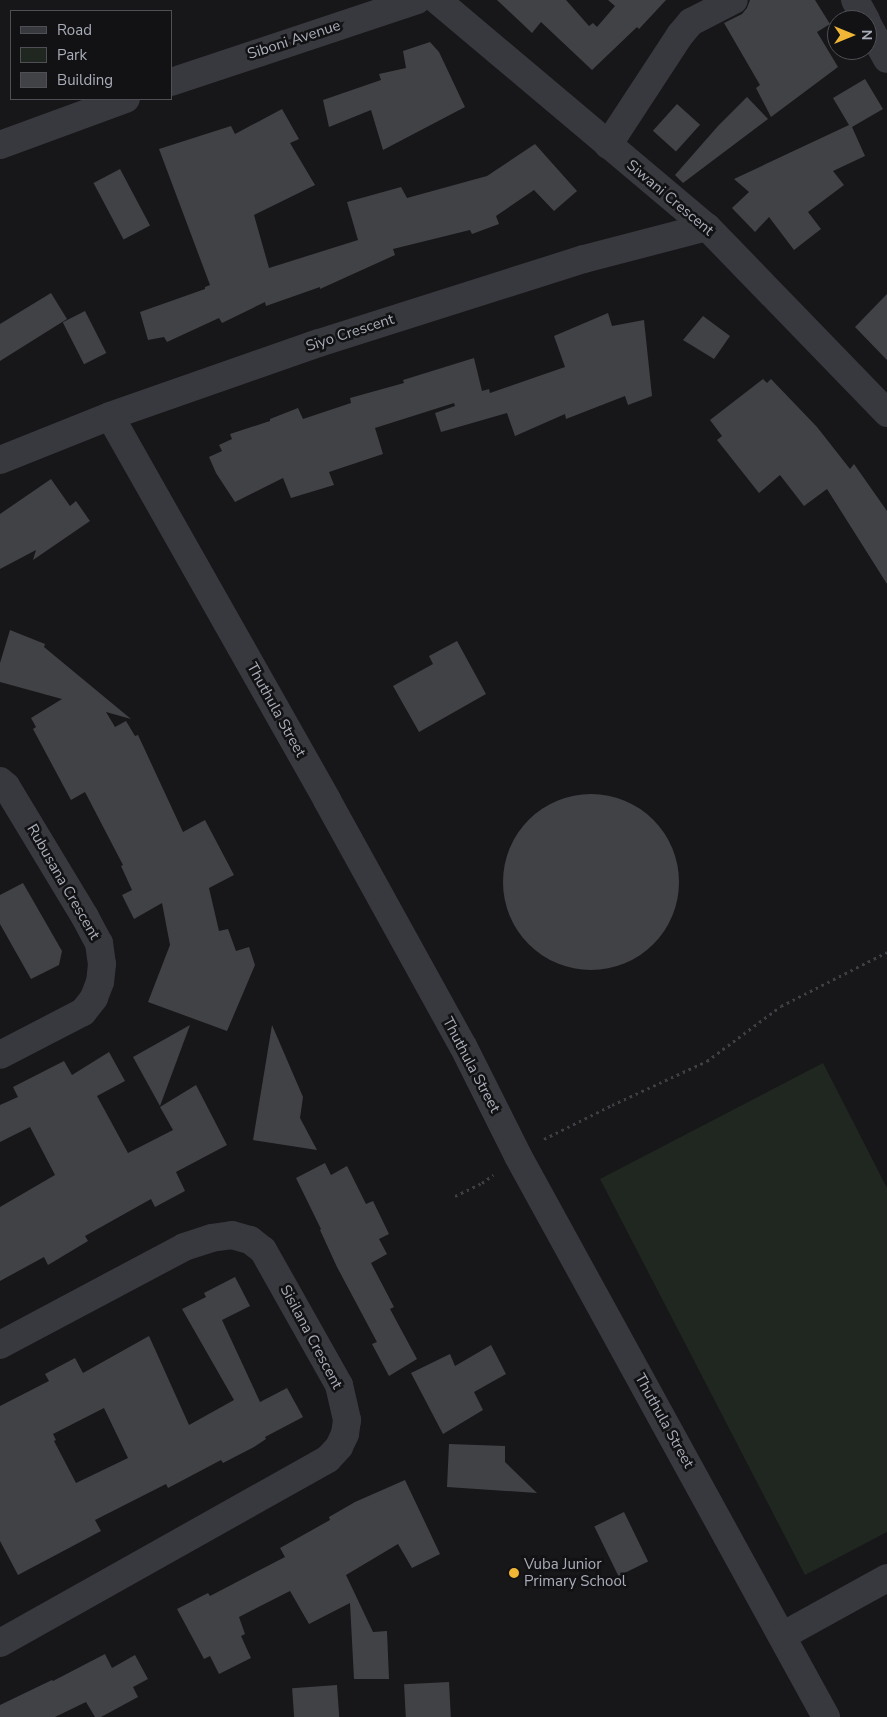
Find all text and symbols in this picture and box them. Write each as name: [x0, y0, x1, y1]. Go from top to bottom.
legend: [10, 10, 172, 100]
north arrow: [827, 10, 877, 60]
street label: Siboni Avenue: [245, 17, 343, 63]
text: Road: [57, 20, 92, 40]
text: N: [857, 30, 876, 40]
text: Park: [57, 45, 87, 65]
text: Building: [57, 70, 113, 90]
street label: Siwani Crescent: [623, 156, 717, 240]
street label: Siyo Crescent: [304, 310, 396, 356]
street label: Thuthula Street: [243, 660, 309, 760]
street label: Rubusana Crescent: [23, 821, 103, 943]
street label: Thuthula Street: [438, 1014, 504, 1116]
street label: Sisilana Crescent: [276, 1282, 346, 1392]
street label: Thuthula Street: [631, 1371, 697, 1471]
place label: Vuba Junior Primary School: [524, 1555, 626, 1590]
marker: Vuba Junior Primary School: [508, 1567, 520, 1579]

